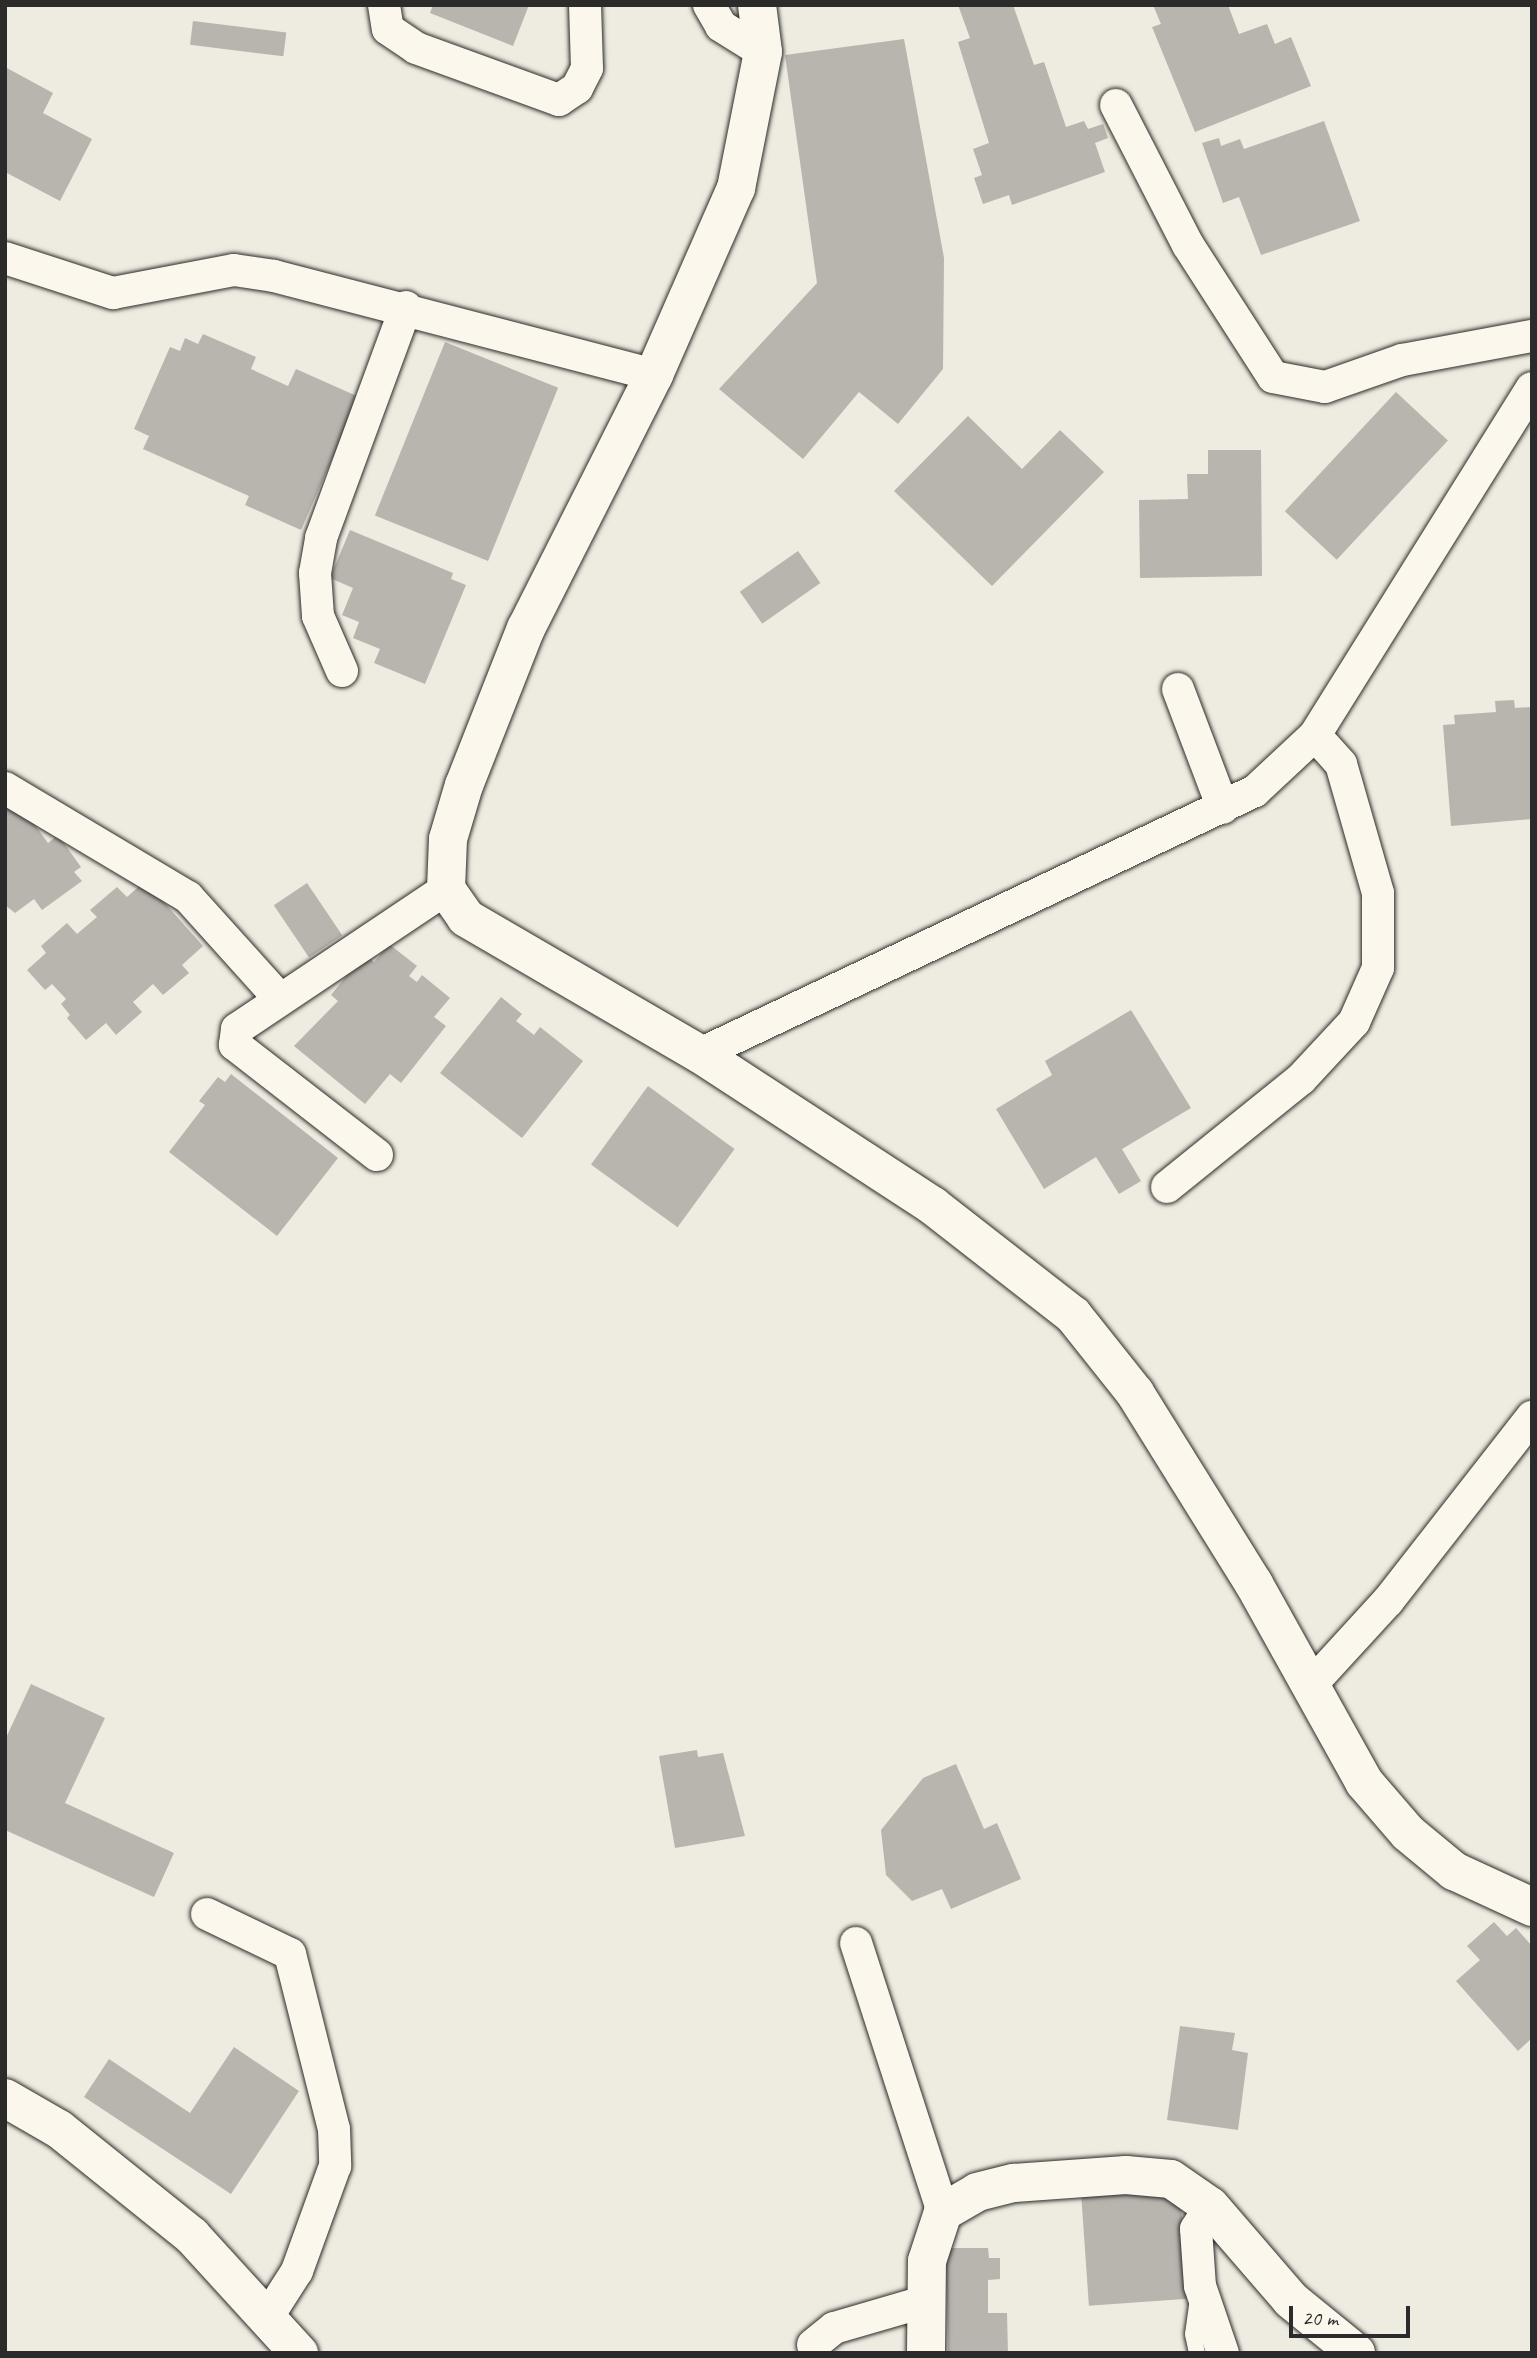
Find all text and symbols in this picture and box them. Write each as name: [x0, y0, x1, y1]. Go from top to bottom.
scale bar: [1292, 2292, 1413, 2336]
text: 20 m: [1302, 2305, 1338, 2331]

